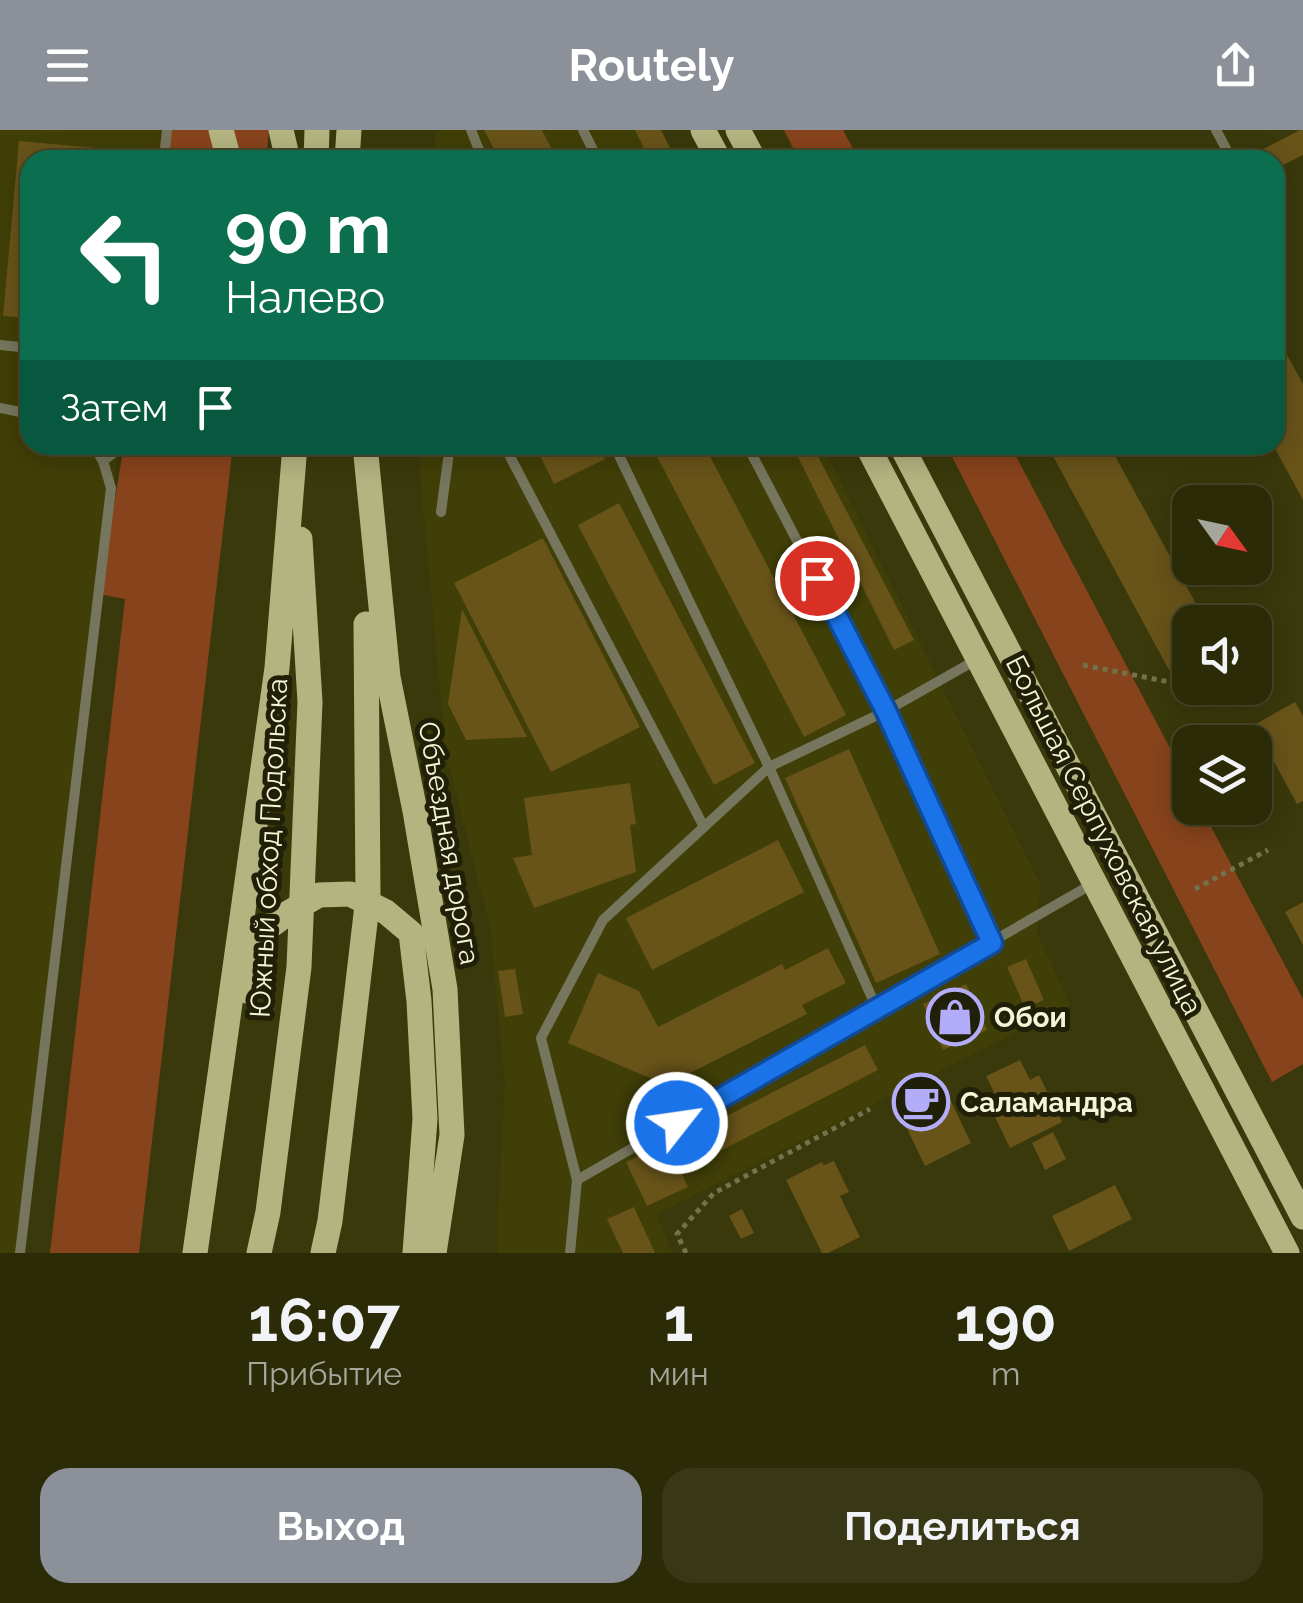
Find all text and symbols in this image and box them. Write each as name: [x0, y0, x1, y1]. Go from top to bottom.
icon: menu: [40, 38, 95, 93]
icon: share: [1208, 38, 1263, 93]
text: Routely: [569, 39, 734, 92]
text: 90 m: [225, 187, 391, 269]
icon: left: [60, 190, 190, 320]
text: Налево: [225, 271, 385, 324]
icon: arrive: [188, 380, 243, 435]
text: Затем: [60, 385, 168, 430]
north arrow: [1172, 485, 1272, 585]
map controls: [1172, 485, 1272, 825]
pin: [775, 536, 860, 621]
icon: arrive: [790, 551, 845, 606]
button: sound: [1172, 605, 1272, 705]
street label: Большая Серпуховская улица: [999, 650, 1209, 1020]
street label: Южный обход Подольска: [244, 677, 294, 1019]
street label: Объездная дорога: [411, 719, 487, 967]
button: layers: [1172, 725, 1272, 825]
shop icon: Обои: [925, 987, 985, 1047]
place label: Обои: [994, 1001, 1067, 1034]
position arrow: [625, 1071, 729, 1175]
cafe icon: Саламандра: [891, 1072, 951, 1132]
place label: Саламандра: [960, 1086, 1133, 1119]
text: 16:07: [249, 1285, 400, 1355]
text: 1: [664, 1285, 693, 1355]
text: 190: [955, 1285, 1057, 1355]
text: Прибытие: [246, 1355, 402, 1392]
text: мин: [648, 1355, 709, 1392]
text: m: [991, 1355, 1020, 1392]
button: Выход: [40, 1468, 642, 1583]
button: Поделиться: [662, 1468, 1263, 1583]

